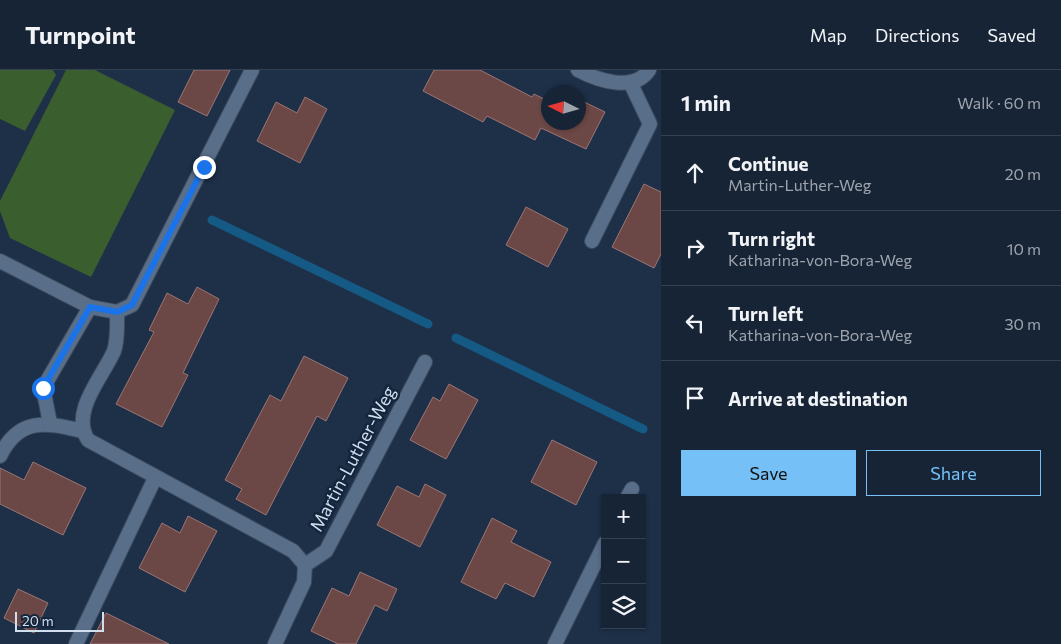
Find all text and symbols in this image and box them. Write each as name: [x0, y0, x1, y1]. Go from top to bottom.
text: Turnpoint: [25, 20, 136, 49]
text: Map: [810, 24, 847, 46]
text: Directions: [875, 24, 959, 46]
text: Saved: [987, 24, 1036, 46]
north arrow: [541, 85, 586, 130]
text: 1 min: [681, 90, 731, 115]
text: Walk · 60 m: [957, 93, 1041, 112]
text: Continue: [728, 152, 808, 175]
route end: [193, 156, 216, 179]
icon: ahead: [681, 159, 709, 187]
text: 20 m: [1005, 164, 1041, 183]
text: Martin-Luther-Weg: [728, 175, 871, 194]
text: Turn right: [728, 227, 815, 250]
icon: right: [681, 234, 709, 262]
text: 10 m: [1007, 239, 1041, 258]
text: Katharina-von-Bora-Weg: [728, 250, 912, 269]
text: Turn left: [728, 302, 803, 325]
icon: left: [681, 309, 709, 337]
text: 30 m: [1004, 314, 1041, 333]
text: Katharina-von-Bora-Weg: [728, 325, 912, 344]
route start: [32, 377, 55, 400]
street label: Martin-Luther-Weg: [305, 382, 400, 535]
icon: arrive: [681, 384, 709, 412]
text: Arrive at destination: [728, 387, 908, 410]
button: Save: [681, 450, 856, 496]
button: Share: [866, 450, 1041, 496]
map controls: [601, 494, 646, 629]
button: +: [601, 494, 646, 539]
button: −: [601, 539, 646, 584]
button: layers: [601, 584, 646, 629]
scale bar: [15, 609, 104, 632]
text: 20 m: [22, 612, 54, 629]

